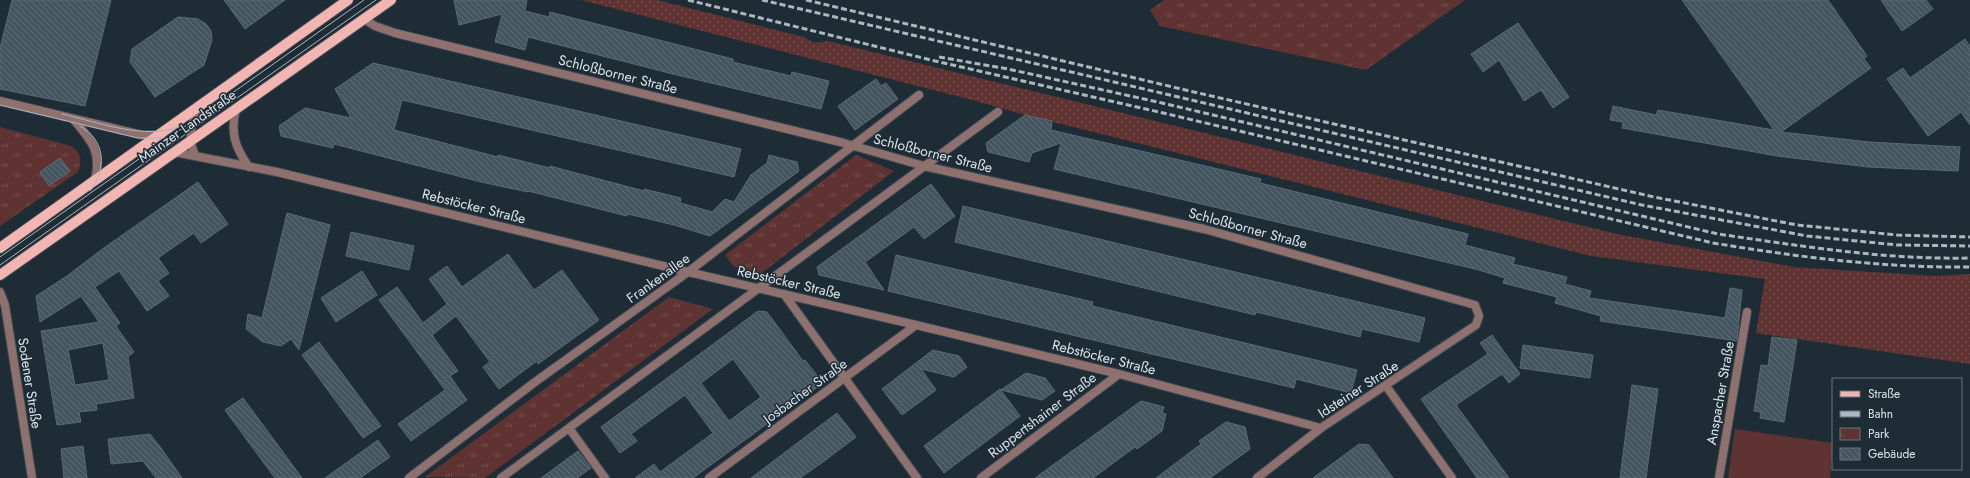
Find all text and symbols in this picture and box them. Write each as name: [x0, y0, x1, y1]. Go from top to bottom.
street label: Schloßborner Straße: [556, 50, 680, 98]
street label: Mainzer Landstraße: [134, 85, 240, 167]
street label: Schloßborner Straße: [871, 129, 995, 177]
street label: Rebstöcker Straße: [420, 183, 528, 229]
street label: Schloßborner Straße: [1186, 203, 1310, 253]
street label: Frankenallee: [622, 248, 694, 308]
street label: Rebstöcker Straße: [735, 260, 843, 304]
street label: Rebstöcker Straße: [1050, 334, 1158, 380]
street label: Sodener Straße: [13, 336, 47, 430]
street label: Anspacher Straße: [1701, 340, 1739, 446]
street label: Josbacher Straße: [757, 354, 851, 429]
street label: Idsteiner Straße: [1314, 355, 1402, 423]
street label: Ruppertshainer Straße: [984, 368, 1100, 462]
legend: [1832, 378, 1962, 470]
text: Straße: [1868, 385, 1900, 403]
text: Bahn: [1868, 405, 1893, 423]
text: Park: [1868, 425, 1890, 443]
text: Gebäude: [1868, 445, 1915, 463]

